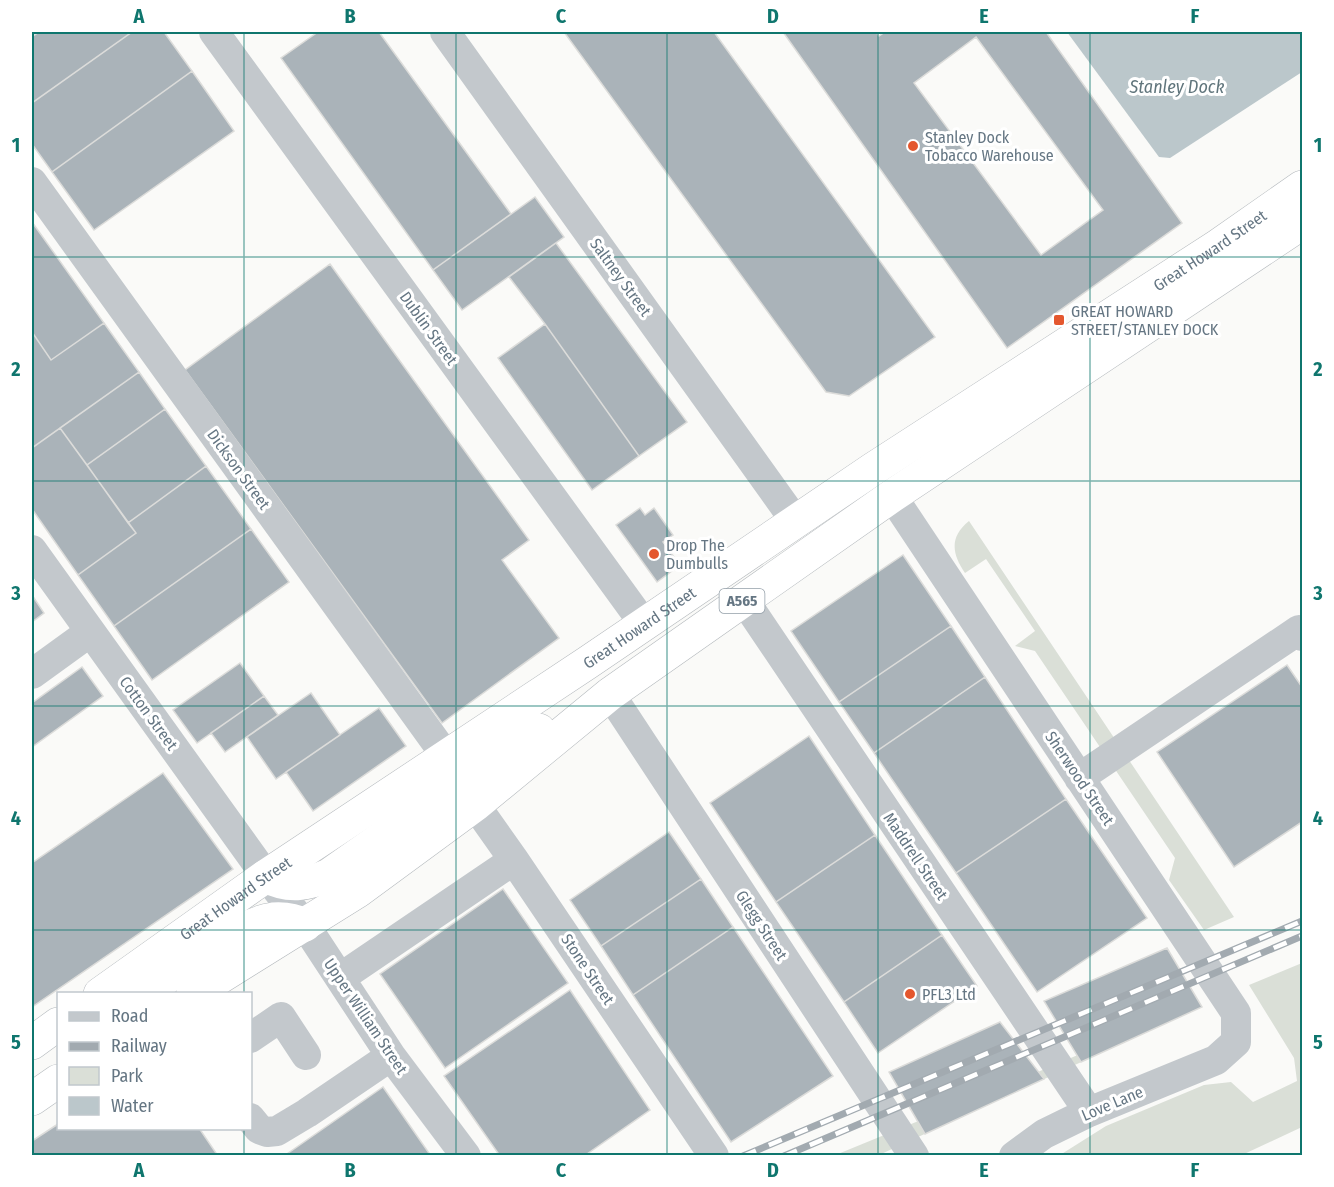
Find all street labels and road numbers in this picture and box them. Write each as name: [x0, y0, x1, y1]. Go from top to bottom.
street label: Great Howard Street: [1150, 205, 1271, 295]
street label: Saltney Street: [586, 235, 656, 321]
street label: Dublin Street: [396, 288, 462, 369]
street label: Dickson Street: [203, 426, 274, 514]
street label: Great Howard Street: [580, 583, 700, 673]
road number: A565: [720, 589, 764, 613]
street label: Cotton Street: [116, 673, 182, 754]
street label: Sherwood Street: [1041, 728, 1118, 829]
street label: Maddrell Street: [879, 809, 952, 904]
street label: Great Howard Street: [176, 852, 296, 944]
street label: Glegg Street: [732, 887, 792, 964]
street label: Stone Street: [557, 930, 618, 1009]
street label: Upper William Street: [320, 955, 412, 1078]
street label: Love Lane: [1079, 1082, 1146, 1125]

